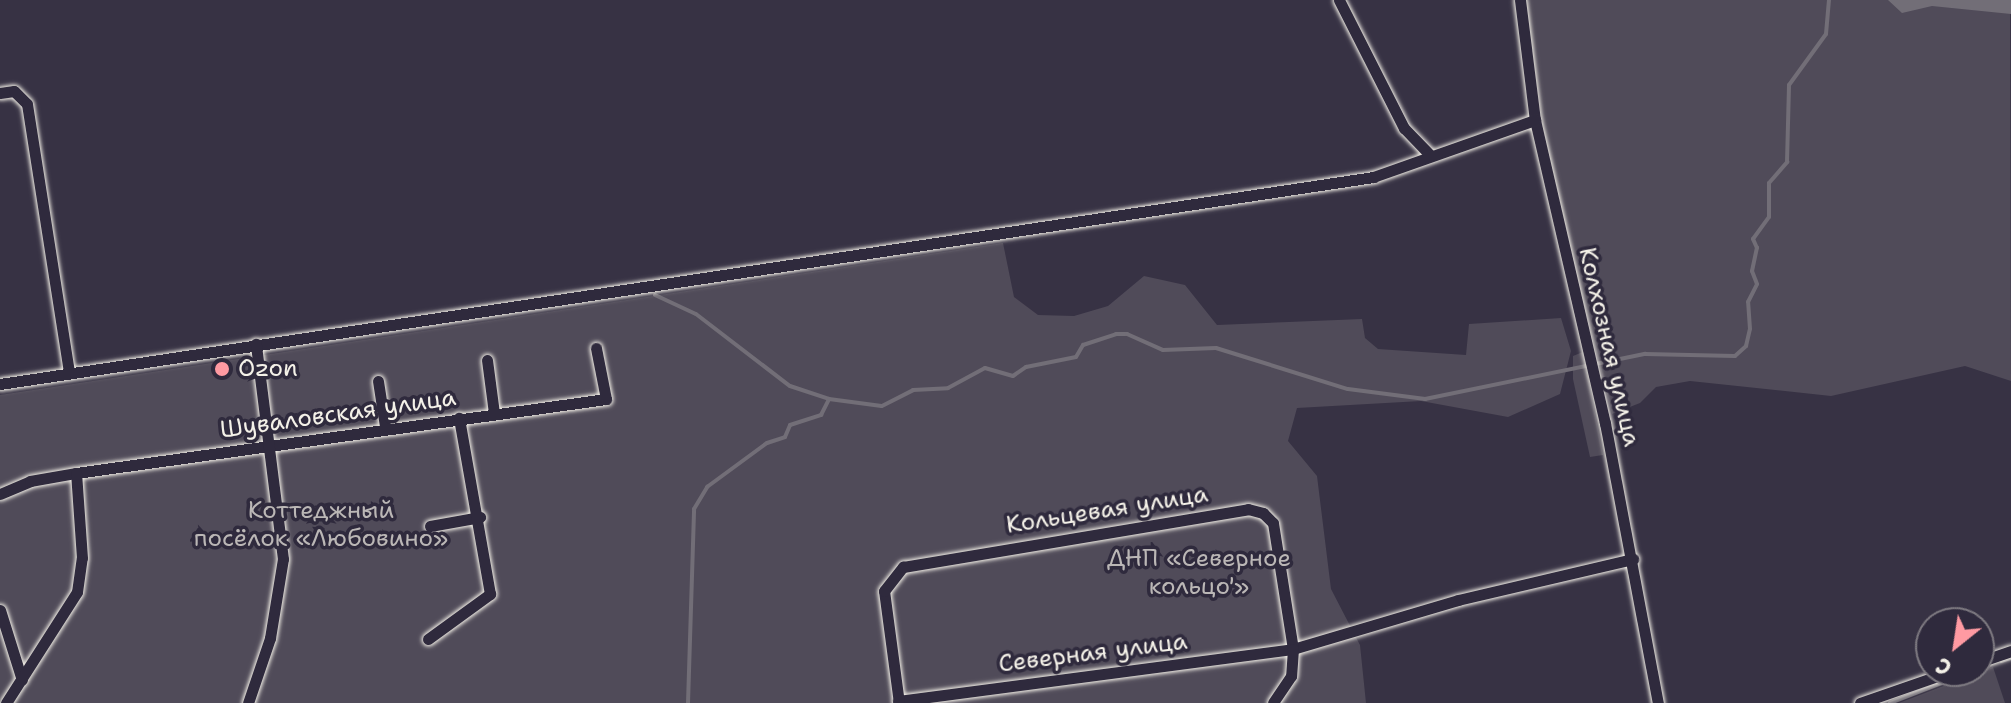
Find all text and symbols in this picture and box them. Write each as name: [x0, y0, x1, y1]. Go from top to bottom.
street label: Колхозная улица: [1572, 245, 1646, 449]
place label: Ozon: [238, 355, 298, 383]
marker: Ozon: [213, 360, 231, 378]
street label: Шуваловская улица: [218, 383, 458, 445]
street label: Кольцевая улица: [1004, 480, 1210, 540]
park label: Коттеджный посёлок «Любовино»: [194, 497, 448, 553]
park label: ДНП «Северное кольцо'»: [1107, 545, 1291, 601]
north arrow: [1915, 607, 1995, 687]
street label: Северная улица: [997, 627, 1189, 679]
text: С: [1931, 651, 1957, 682]

